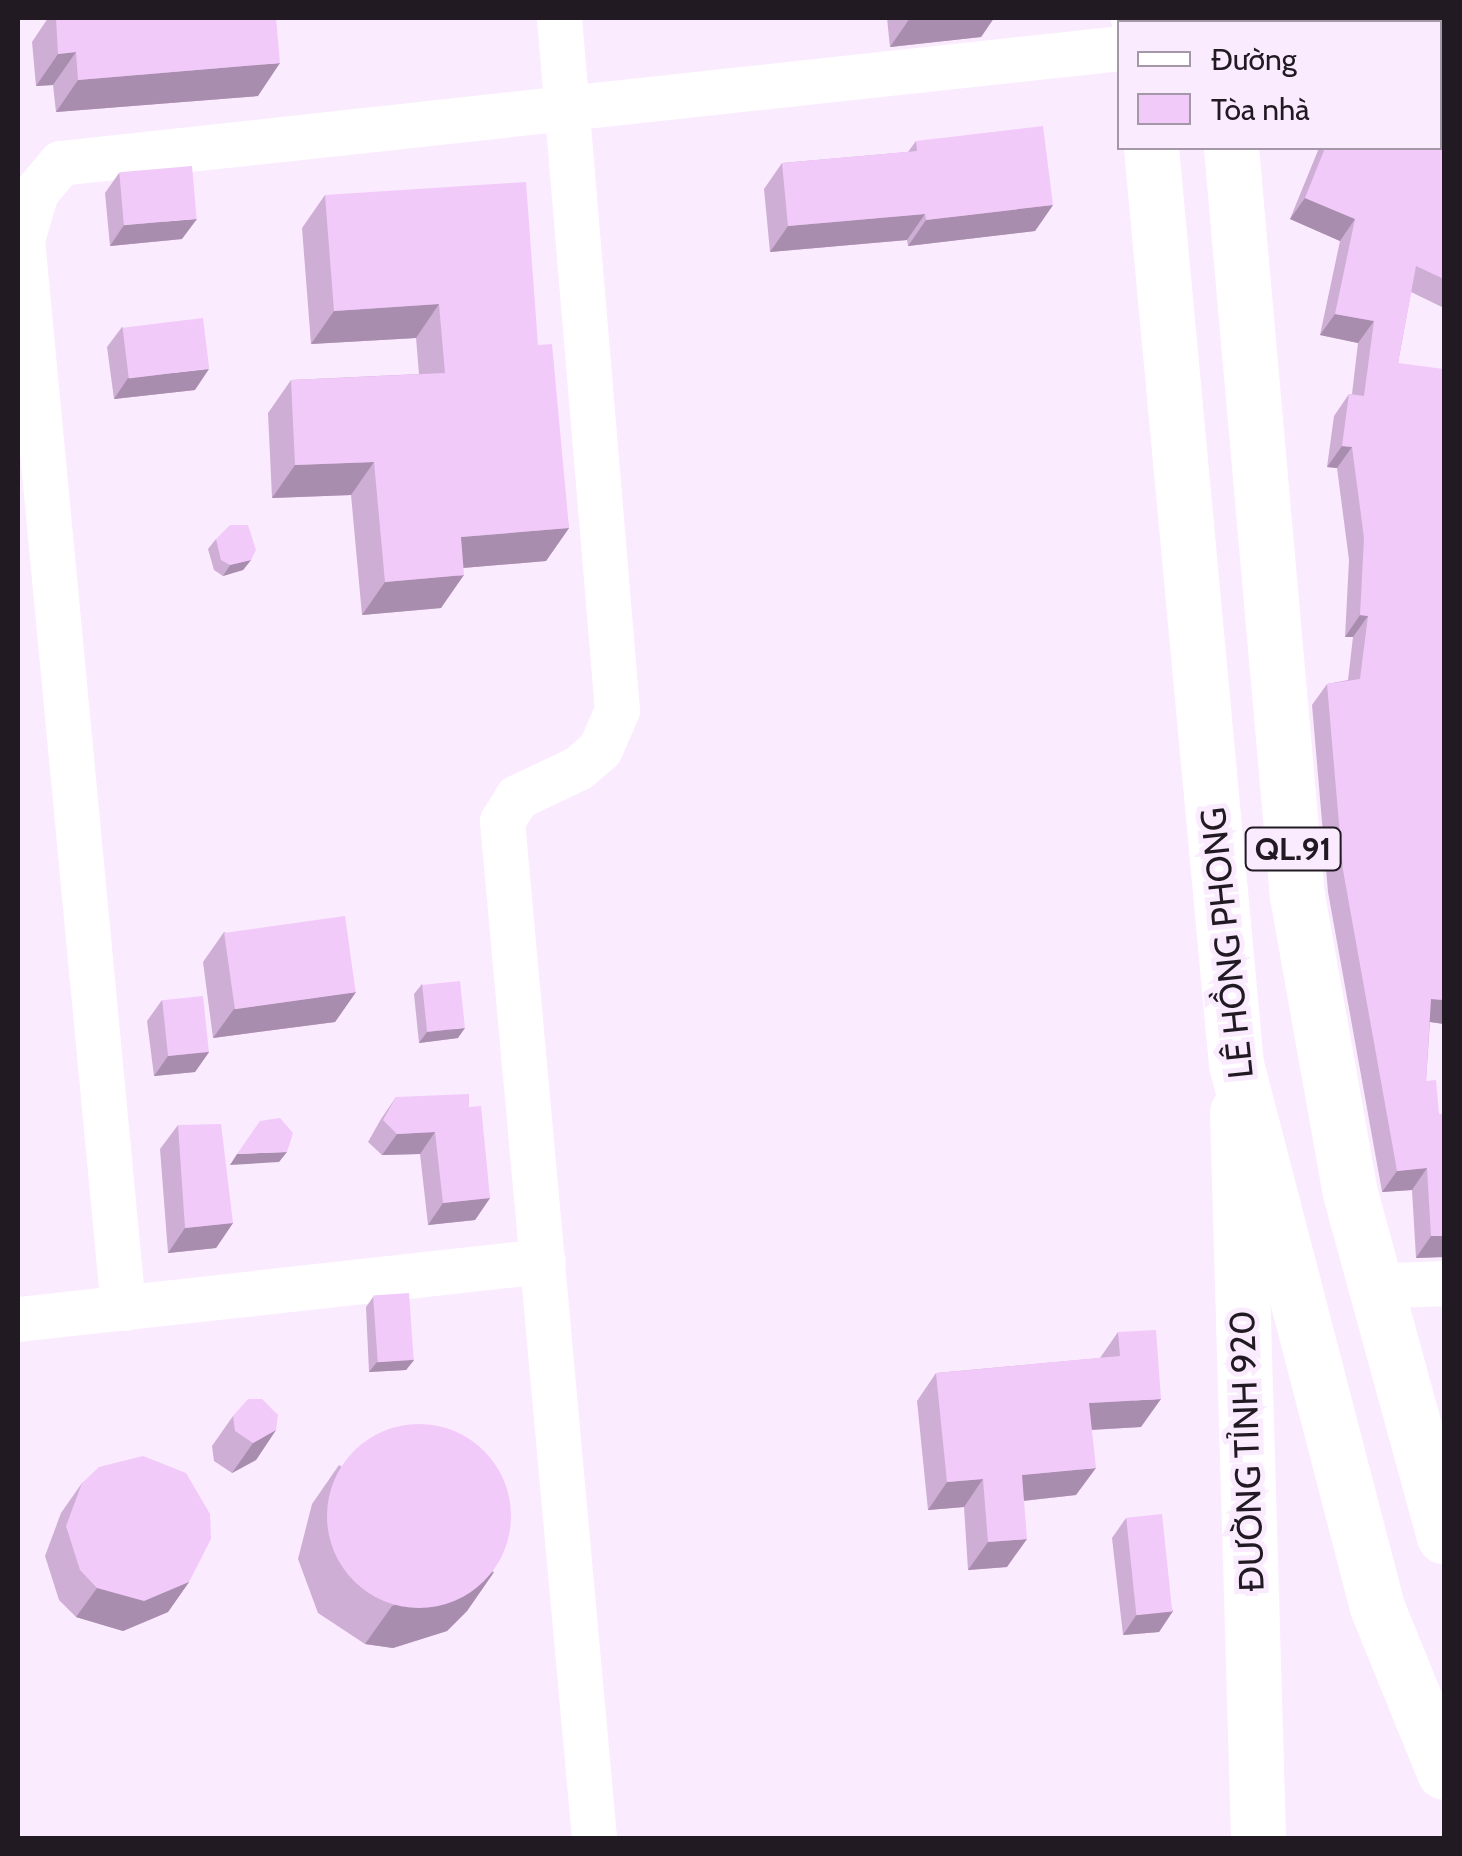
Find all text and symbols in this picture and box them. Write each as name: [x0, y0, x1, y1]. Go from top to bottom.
legend: [1117, 20, 1442, 150]
text: Đường: [1211, 41, 1297, 78]
text: Tòa nhà: [1211, 91, 1310, 128]
street label: LÊ HỒNG PHONG: [1192, 805, 1262, 1081]
road number: QL.91: [1243, 822, 1343, 876]
street label: ĐƯỜNG TỈNH 920: [1221, 1310, 1273, 1592]

